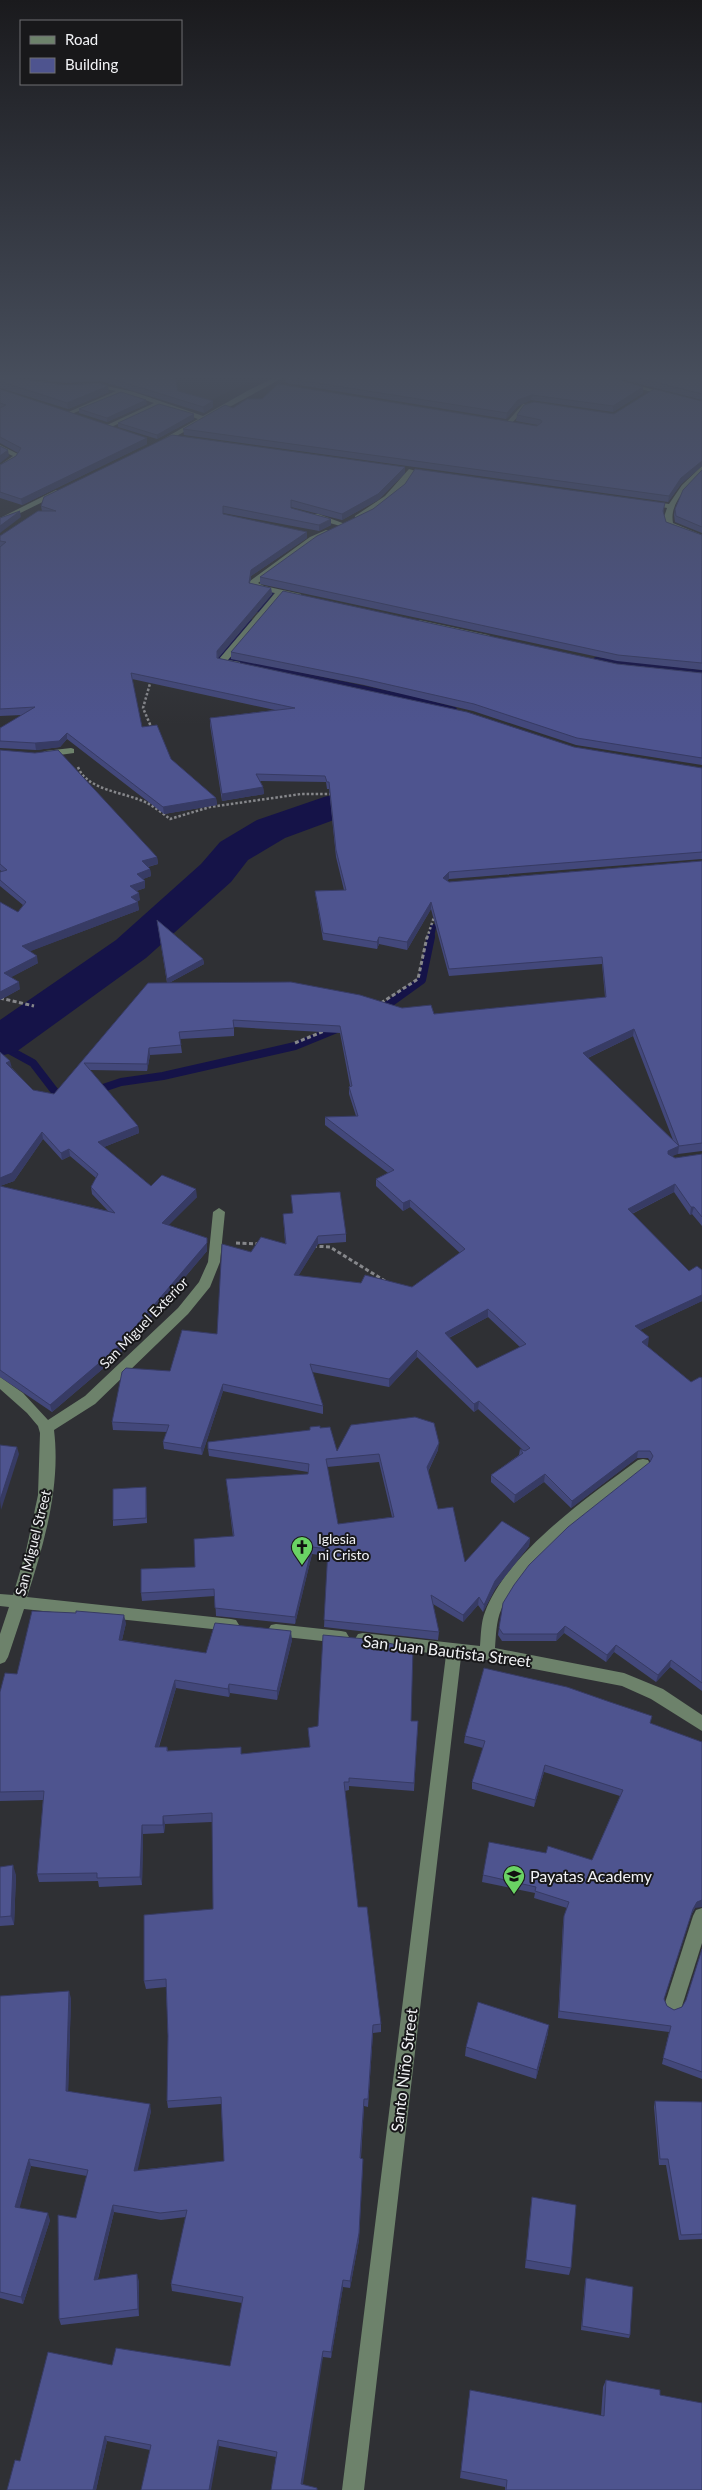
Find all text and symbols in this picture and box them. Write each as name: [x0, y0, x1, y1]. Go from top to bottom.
legend: [20, 20, 182, 85]
text: Road: [65, 30, 98, 48]
text: Building: [65, 55, 118, 73]
street label: San Miguel Exterior: [96, 1273, 192, 1372]
street label: San Miguel Street: [11, 1488, 54, 1597]
place label: Iglesia ni Cristo: [318, 1530, 370, 1563]
church icon: Iglesia ni Cristo: [290, 1535, 314, 1566]
street label: San Juan Bautista Street: [362, 1631, 532, 1670]
school or university icon: Payatas Academy: [502, 1864, 526, 1895]
place label: Payatas Academy: [530, 1866, 653, 1885]
street label: Santo Niño Street: [386, 2007, 421, 2133]

